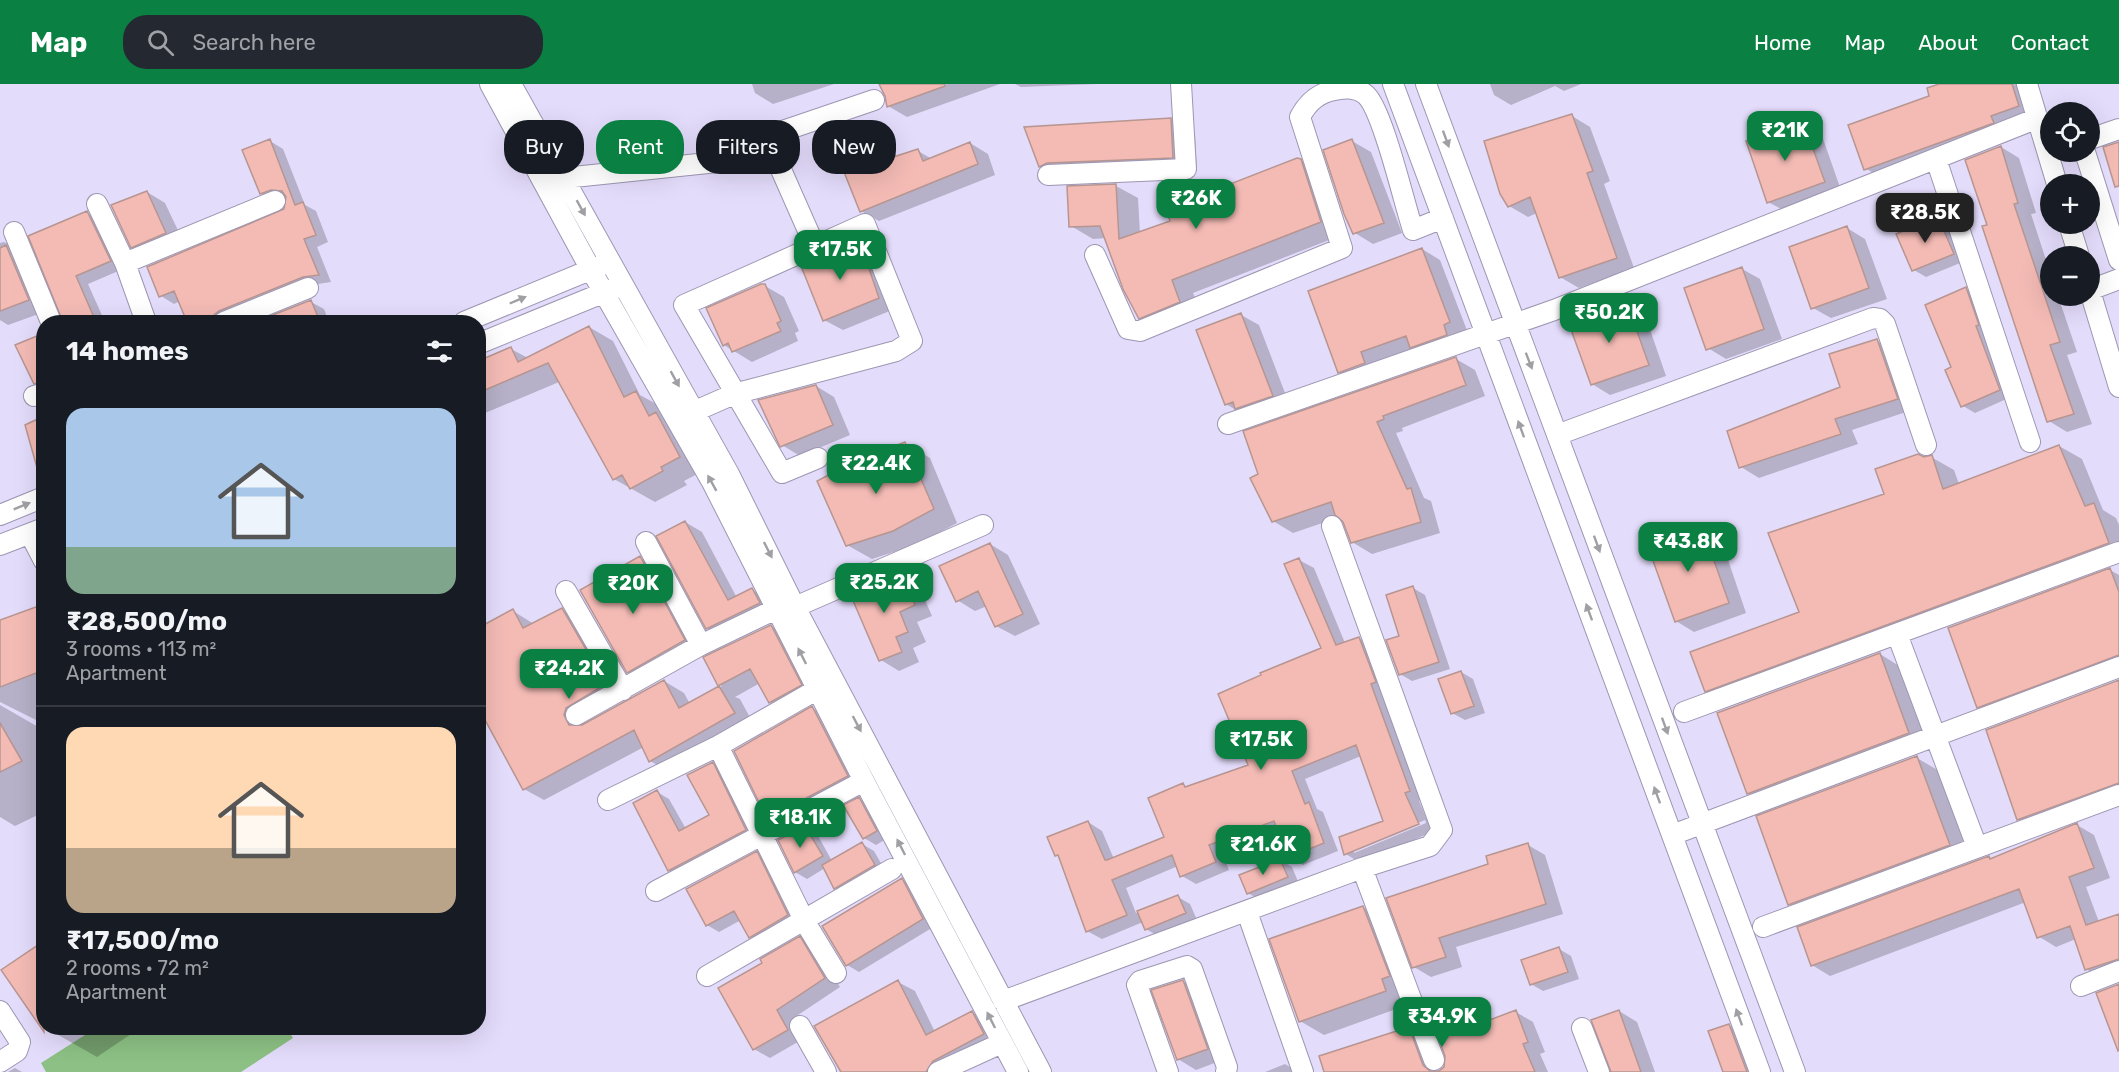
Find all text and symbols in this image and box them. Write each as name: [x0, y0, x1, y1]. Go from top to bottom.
search box: [123, 15, 543, 69]
text: Map: [30, 26, 87, 59]
icon: search: [144, 26, 177, 59]
text: Search here: [192, 29, 316, 56]
text: Home: [1754, 30, 1811, 55]
text: Map: [1844, 30, 1885, 55]
text: About: [1918, 30, 1978, 55]
text: Contact: [2011, 30, 2089, 55]
map controls: [2040, 102, 2100, 306]
button: locate: [2040, 102, 2100, 162]
pin: ₹21K: [1749, 111, 1821, 162]
text: ₹21K: [1761, 118, 1809, 142]
chip: Buy: [504, 120, 584, 174]
chip: Rent: [596, 120, 684, 174]
chip: Filters: [696, 120, 800, 174]
chip: New: [812, 120, 896, 174]
one-way arrow: [1442, 130, 1452, 148]
button: +: [2040, 174, 2100, 234]
pin: ₹26K: [1160, 179, 1232, 230]
text: ₹26K: [1170, 186, 1222, 210]
pin: ₹28.5K: [1876, 193, 1974, 244]
one-way arrow: [576, 200, 586, 217]
text: ₹28.5K: [1890, 200, 1960, 224]
pin: ₹17.5K: [791, 230, 889, 281]
text: ₹17.5K: [808, 237, 872, 261]
button: −: [2040, 246, 2100, 306]
pin: ₹50.2K: [1560, 293, 1658, 344]
one-way arrow: [509, 295, 527, 305]
text: ₹50.2K: [1574, 300, 1644, 324]
icon: filters: [423, 335, 456, 368]
text: 14 homes: [66, 336, 189, 367]
one-way arrow: [1525, 352, 1535, 370]
one-way arrow: [670, 371, 680, 388]
one-way arrow: [1516, 420, 1526, 438]
pin: ₹22.4K: [827, 444, 925, 495]
icon: home: [207, 447, 315, 555]
text: ₹22.4K: [841, 451, 911, 475]
one-way arrow: [707, 474, 717, 491]
one-way arrow: [13, 501, 31, 511]
pin: ₹43.8K: [1639, 522, 1737, 573]
text: ₹43.8K: [1652, 529, 1724, 553]
one-way arrow: [1593, 535, 1603, 553]
one-way arrow: [763, 542, 773, 559]
pin: ₹25.2K: [835, 563, 933, 614]
pin: ₹20K: [597, 564, 669, 615]
text: ₹25.2K: [849, 570, 919, 594]
text: ₹20K: [607, 571, 659, 595]
one-way arrow: [1583, 603, 1593, 621]
text: ₹28,500/mo: [66, 606, 227, 637]
text: 3 rooms · 113 m²: [66, 637, 216, 661]
one-way arrow: [797, 647, 806, 664]
pin: ₹24.2K: [520, 649, 618, 700]
text: ₹24.2K: [534, 656, 604, 680]
text: Apartment: [66, 661, 167, 685]
one-way arrow: [852, 716, 862, 733]
one-way arrow: [1661, 717, 1671, 735]
pin: ₹17.5K: [1212, 720, 1310, 771]
text: ₹17.5K: [1229, 727, 1293, 751]
icon: home: [207, 766, 315, 874]
one-way arrow: [1651, 786, 1661, 804]
pin: ₹18.1K: [751, 798, 849, 849]
text: ₹18.1K: [769, 805, 831, 829]
pin: ₹21.6K: [1214, 825, 1312, 876]
text: ₹21.6K: [1230, 832, 1296, 856]
one-way arrow: [896, 839, 905, 856]
text: ₹17,500/mo: [66, 925, 219, 956]
text: 2 rooms · 72 m²: [66, 956, 209, 980]
text: Apartment: [66, 980, 167, 1004]
pin: ₹34.9K: [1393, 997, 1491, 1048]
text: ₹34.9K: [1407, 1004, 1477, 1028]
one-way arrow: [1734, 1008, 1744, 1026]
one-way arrow: [986, 1012, 995, 1029]

